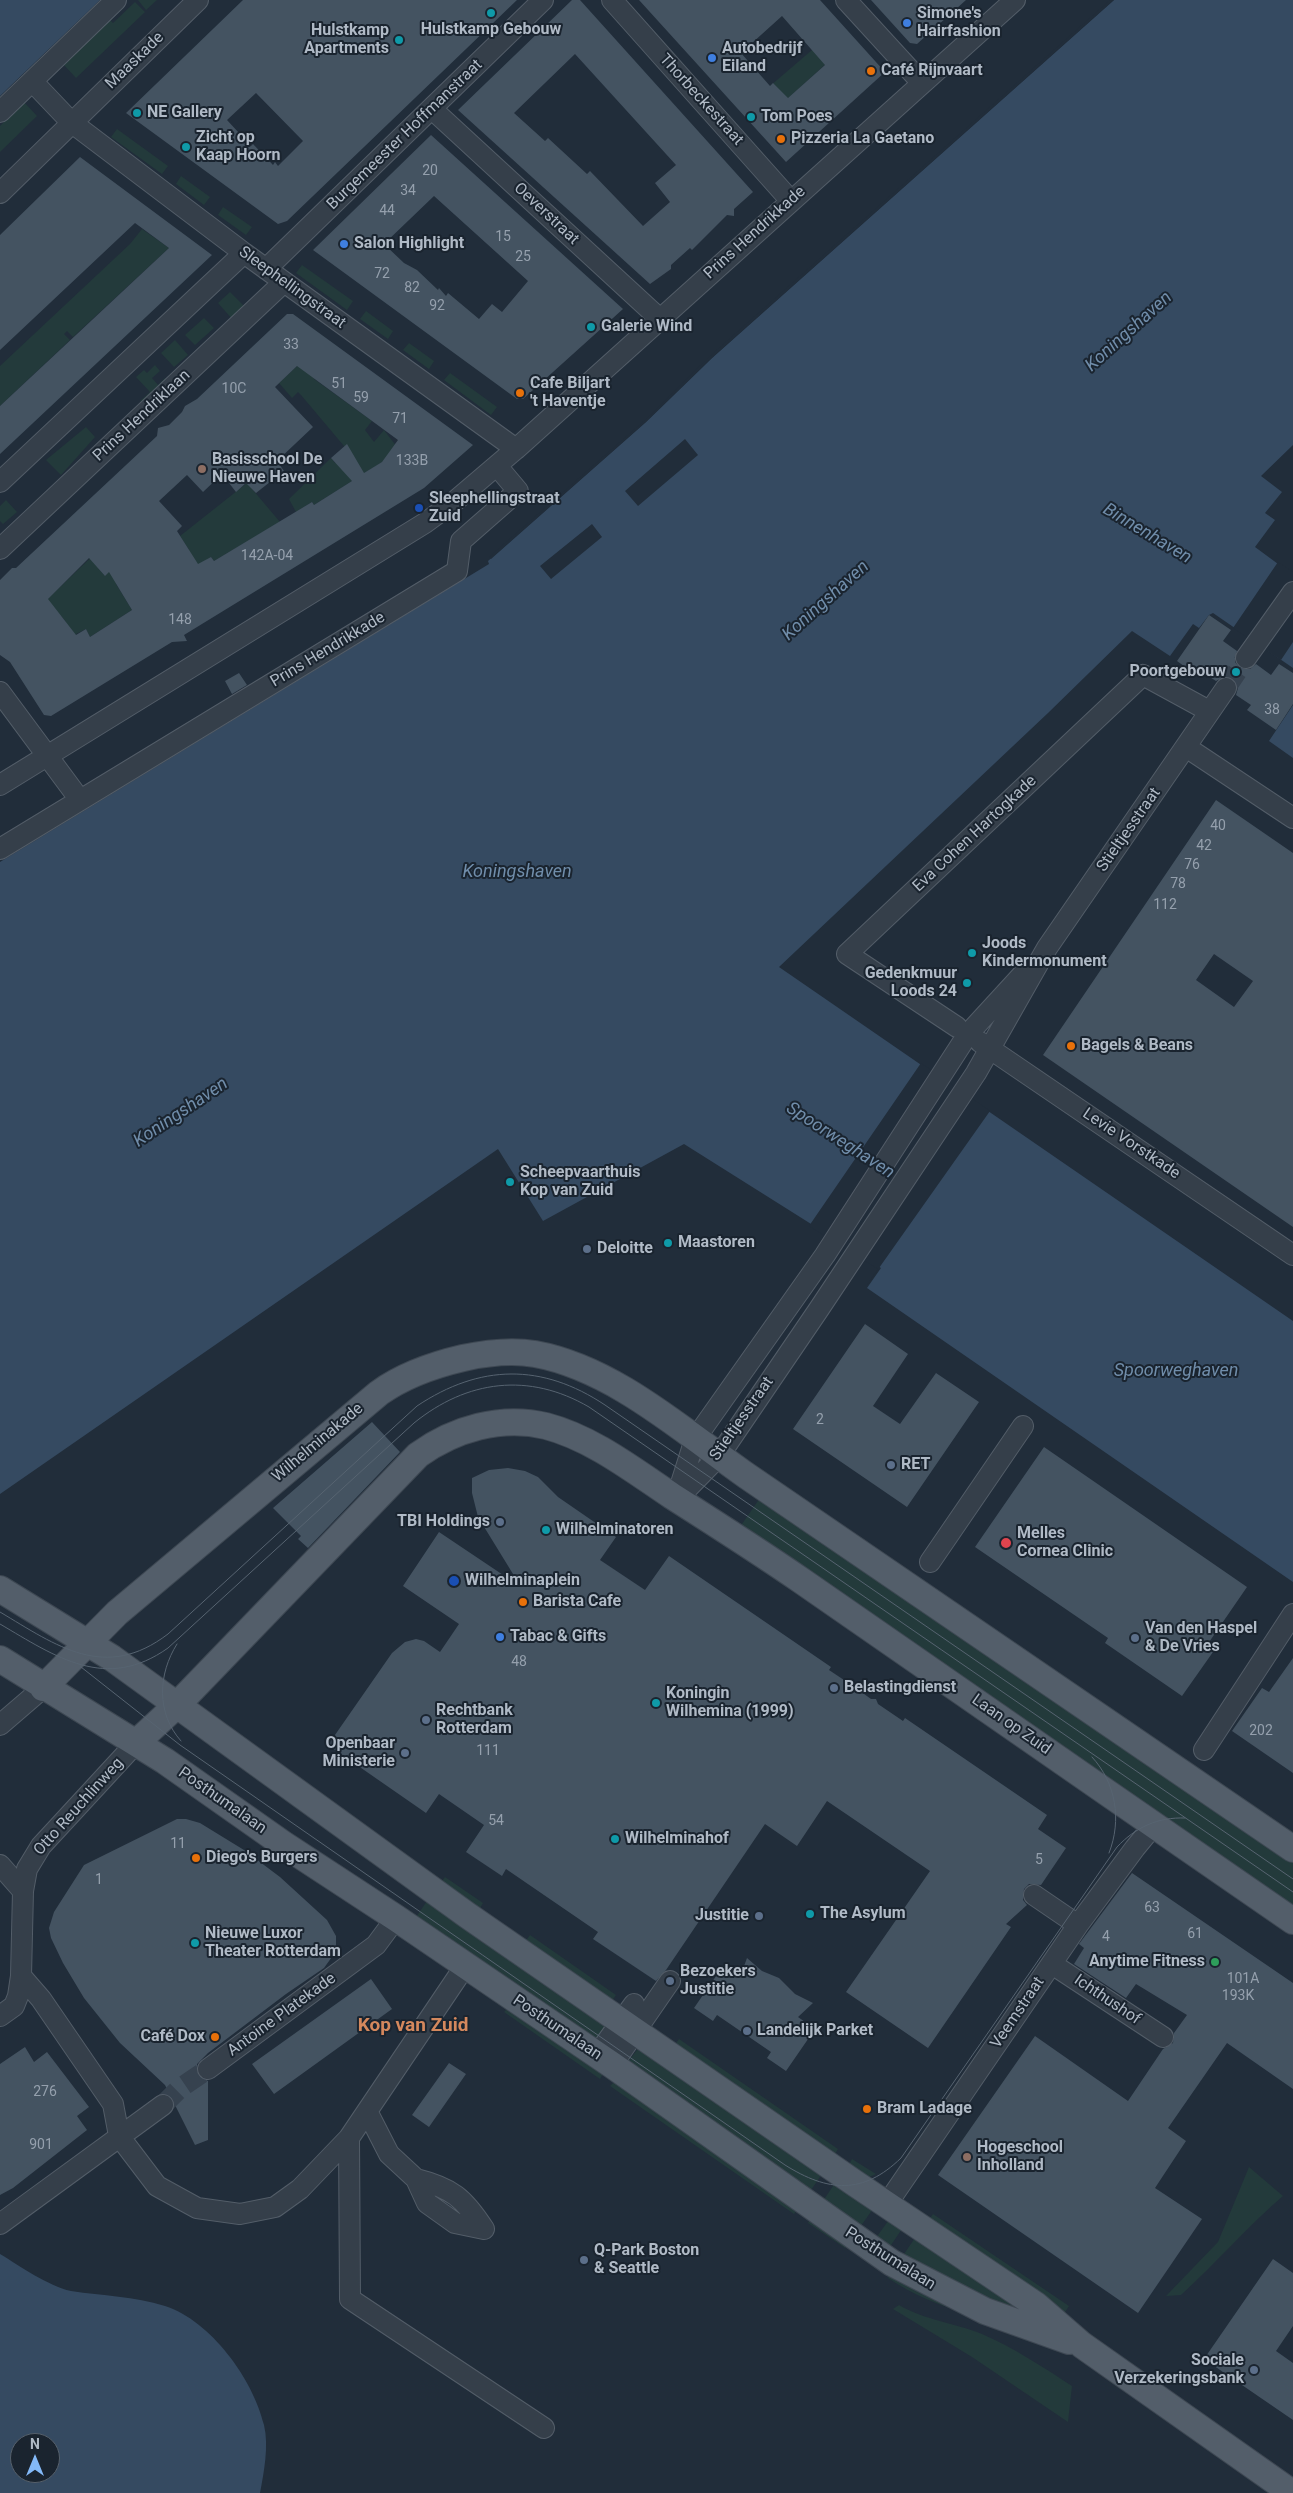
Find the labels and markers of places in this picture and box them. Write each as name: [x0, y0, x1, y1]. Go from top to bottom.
place label: Simone's Hairfashion: [917, 4, 1001, 42]
marker: Hulstkamp Gebouw: [485, 7, 497, 19]
marker: Simone's Hairfashion: [901, 17, 913, 29]
place label: Hulstkamp Gebouw: [421, 20, 561, 40]
place label: Hulstkamp Apartments: [304, 21, 389, 59]
marker: Hulstkamp Apartments: [393, 34, 405, 46]
place label: Autobedrijf Eiland: [722, 39, 802, 77]
marker: Autobedrijf Eiland: [706, 52, 718, 64]
place label: Café Rijnvaart: [881, 61, 983, 81]
marker: Café Rijnvaart: [865, 65, 877, 77]
place label: NE Gallery: [147, 103, 222, 123]
marker: NE Gallery: [131, 107, 143, 119]
place label: Tom Poes: [761, 107, 833, 127]
marker: Tom Poes: [745, 111, 757, 123]
place label: Zicht op Kaap Hoorn: [196, 128, 280, 166]
place label: Pizzeria La Gaetano: [791, 129, 934, 149]
marker: Pizzeria La Gaetano: [775, 133, 787, 145]
marker: Zicht op Kaap Hoorn: [180, 141, 192, 153]
place label: Salon Highlight: [354, 234, 464, 254]
marker: Salon Highlight: [338, 238, 350, 250]
place label: Galerie Wind: [601, 317, 692, 337]
marker: Galerie Wind: [585, 321, 597, 333]
place label: Cafe Biljart 't Haventje: [530, 374, 610, 412]
marker: Cafe Biljart 't Haventje: [514, 387, 526, 399]
place label: Basisschool De Nieuwe Haven: [212, 450, 322, 488]
marker: Basisschool De Nieuwe Haven: [196, 463, 208, 475]
place label: Sleephellingstraat Zuid: [429, 489, 560, 527]
marker: Sleephellingstraat Zuid: [413, 502, 425, 514]
place label: Poortgebouw: [1130, 662, 1226, 682]
marker: Poortgebouw: [1230, 666, 1242, 678]
place label: Joods Kindermonument: [982, 934, 1107, 972]
marker: Joods Kindermonument: [966, 947, 978, 959]
place label: Gedenkmuur Loods 24: [865, 964, 957, 1002]
marker: Gedenkmuur Loods 24: [961, 977, 973, 989]
place label: Bagels & Beans: [1081, 1036, 1193, 1056]
marker: Bagels & Beans: [1065, 1040, 1077, 1052]
place label: Scheepvaarthuis Kop van Zuid: [520, 1163, 640, 1201]
marker: Scheepvaarthuis Kop van Zuid: [504, 1176, 516, 1188]
place label: Maastoren: [678, 1233, 755, 1253]
marker: Maastoren: [662, 1237, 674, 1249]
place label: Deloitte: [597, 1239, 653, 1259]
marker: Deloitte: [581, 1243, 593, 1255]
place label: RET: [901, 1455, 930, 1475]
marker: RET: [885, 1459, 897, 1471]
place label: TBI Holdings: [397, 1512, 490, 1532]
marker: TBI Holdings: [494, 1516, 506, 1528]
place label: Wilhelminatoren: [556, 1520, 673, 1540]
marker: Wilhelminatoren: [540, 1524, 552, 1536]
place label: Melles Cornea Clinic: [1017, 1524, 1113, 1562]
marker: Melles Cornea Clinic: [999, 1536, 1013, 1550]
place label: Wilhelminaplein: [465, 1571, 580, 1591]
marker: Wilhelminaplein: [447, 1574, 461, 1588]
place label: Barista Cafe: [533, 1592, 621, 1612]
marker: Barista Cafe: [517, 1596, 529, 1608]
place label: Van den Haspel & De Vries: [1145, 1619, 1257, 1657]
place label: Tabac & Gifts: [510, 1627, 606, 1647]
marker: Tabac & Gifts: [494, 1631, 506, 1643]
marker: Van den Haspel & De Vries: [1129, 1632, 1141, 1644]
place label: Belastingdienst: [844, 1678, 956, 1698]
marker: Belastingdienst: [828, 1682, 840, 1694]
place label: Koningin Wilhemina (1999): [666, 1684, 794, 1722]
marker: Koningin Wilhemina (1999): [650, 1697, 662, 1709]
place label: Rechtbank Rotterdam: [436, 1701, 513, 1739]
marker: Rechtbank Rotterdam: [420, 1714, 432, 1726]
place label: Openbaar Ministerie: [323, 1734, 395, 1772]
marker: Openbaar Ministerie: [399, 1747, 411, 1759]
place label: Wilhelminahof: [625, 1829, 729, 1849]
marker: Wilhelminahof: [609, 1833, 621, 1845]
place label: Diego's Burgers: [206, 1848, 317, 1868]
marker: Diego's Burgers: [190, 1852, 202, 1864]
place label: The Asylum: [820, 1904, 906, 1924]
place label: Justitie: [695, 1906, 749, 1926]
marker: The Asylum: [804, 1908, 816, 1920]
marker: Justitie: [753, 1910, 765, 1922]
place label: Nieuwe Luxor Theater Rotterdam: [205, 1924, 341, 1962]
marker: Nieuwe Luxor Theater Rotterdam: [189, 1937, 201, 1949]
place label: Anytime Fitness: [1089, 1952, 1205, 1972]
marker: Anytime Fitness: [1209, 1956, 1221, 1968]
place label: Bezoekers Justitie: [680, 1962, 756, 2000]
marker: Bezoekers Justitie: [664, 1975, 676, 1987]
place label: Landelijk Parket: [757, 2021, 873, 2041]
marker: Landelijk Parket: [741, 2025, 753, 2037]
place label: Café Dox: [140, 2027, 205, 2047]
marker: Café Dox: [209, 2031, 221, 2043]
place label: Bram Ladage: [877, 2099, 972, 2119]
marker: Bram Ladage: [861, 2103, 873, 2115]
place label: Hogeschool Inholland: [977, 2138, 1063, 2176]
marker: Hogeschool Inholland: [961, 2151, 973, 2163]
place label: Q-Park Boston & Seattle: [594, 2241, 699, 2279]
marker: Q-Park Boston & Seattle: [578, 2254, 590, 2266]
place label: Sociale Verzekeringsbank: [1114, 2351, 1244, 2389]
marker: Sociale Verzekeringsbank: [1248, 2364, 1260, 2376]

